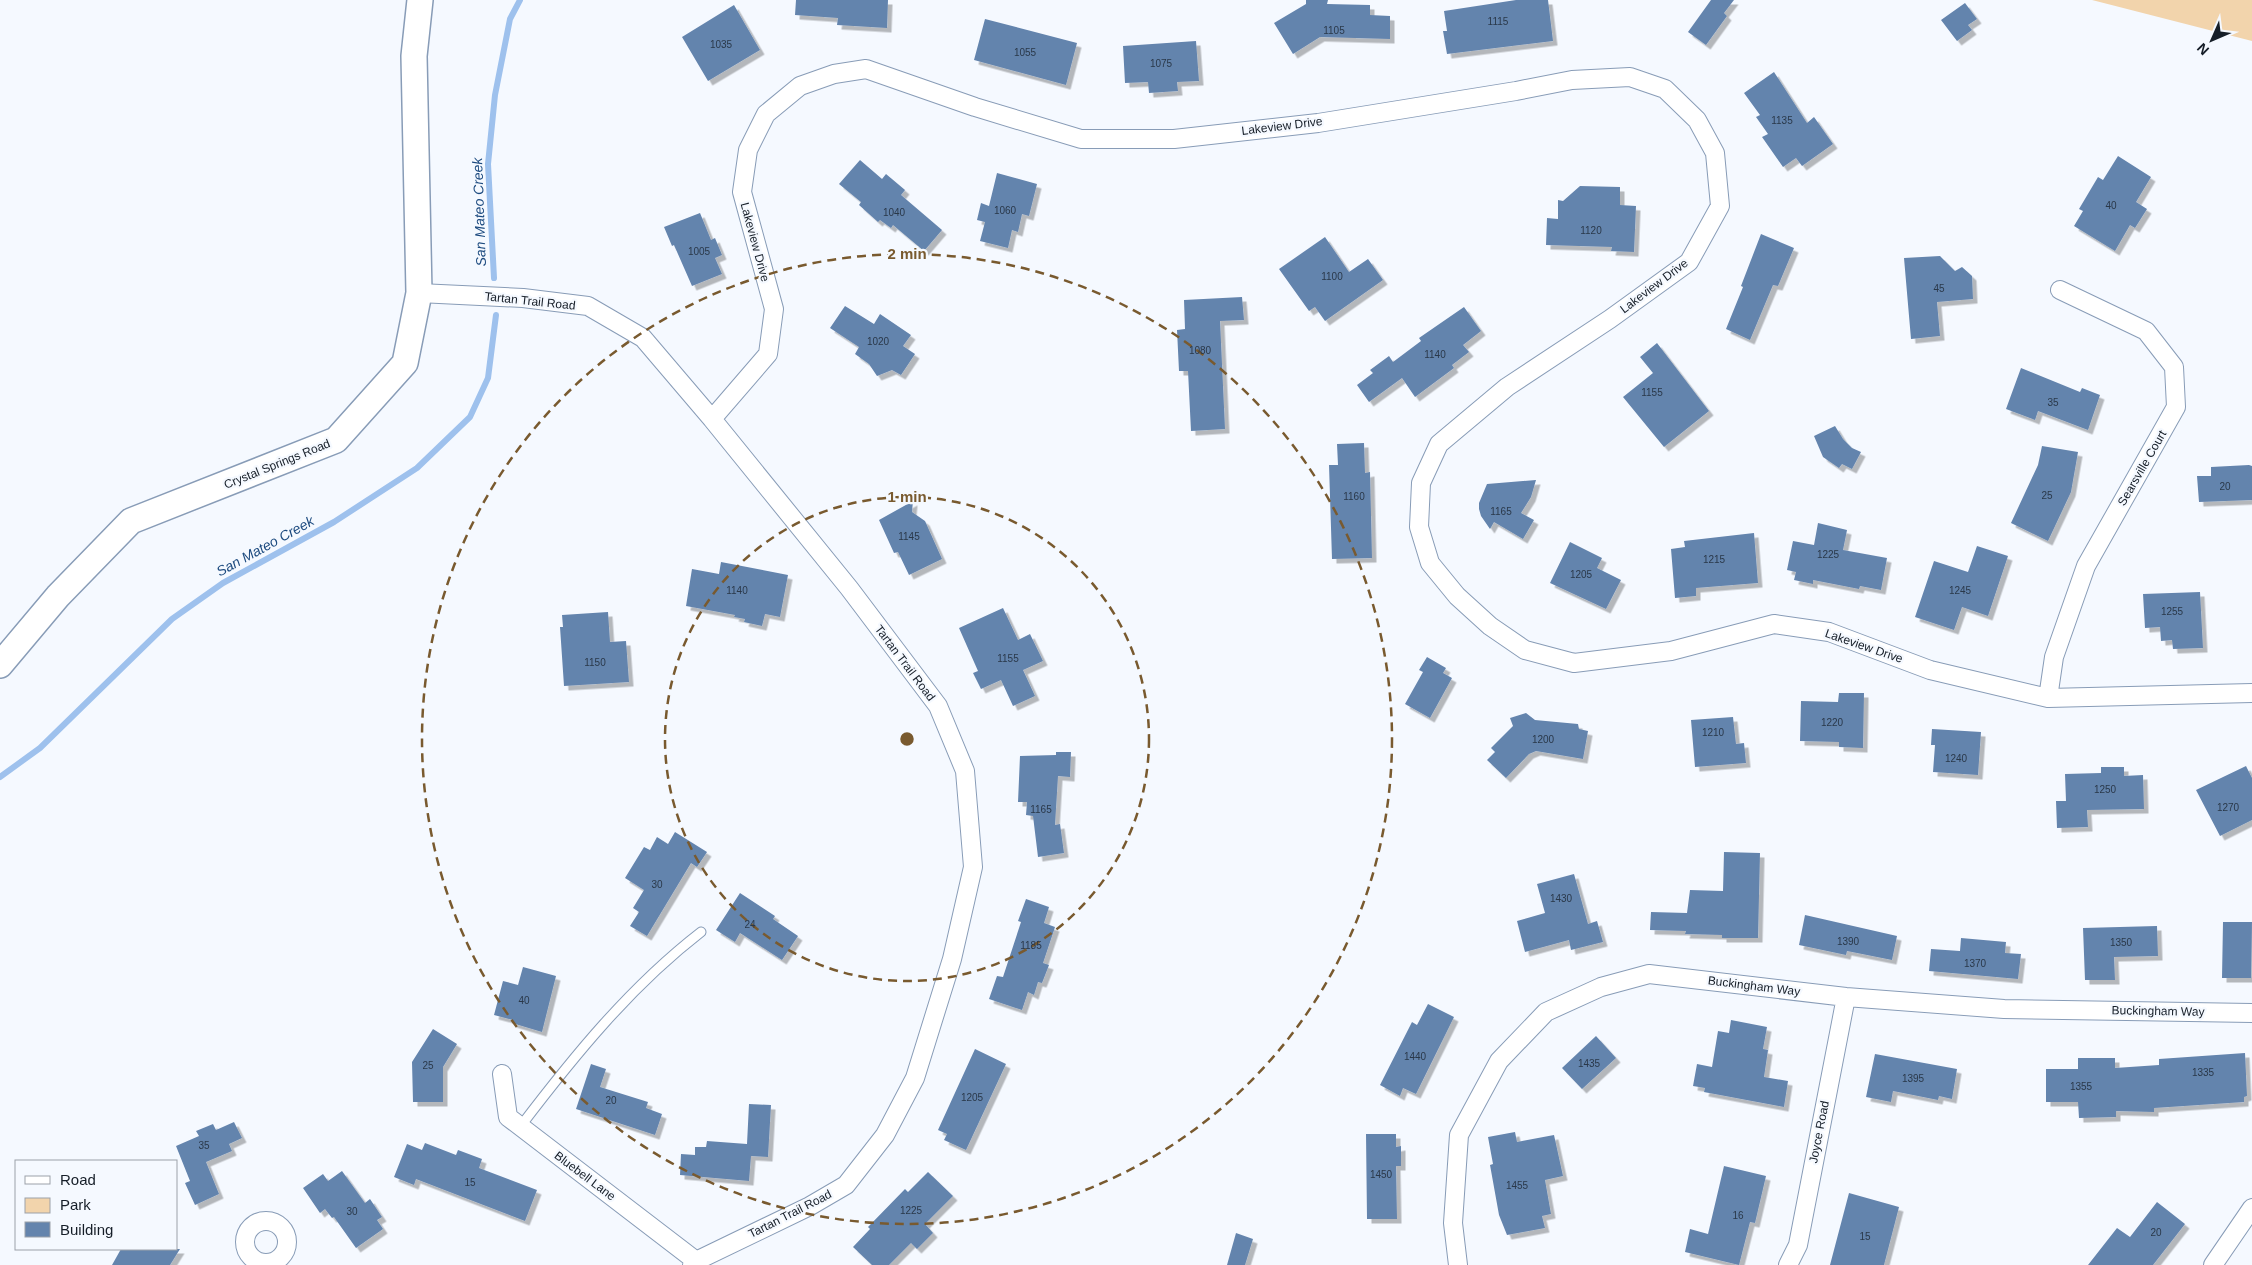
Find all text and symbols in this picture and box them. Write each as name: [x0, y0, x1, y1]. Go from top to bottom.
north arrow: [2187, 15, 2237, 65]
house number: 1115: [1488, 16, 1509, 27]
house number: 1105: [1323, 25, 1345, 36]
house number: 1035: [710, 39, 733, 50]
text: N: [2194, 40, 2212, 58]
house number: 1055: [1014, 47, 1037, 58]
house number: 1075: [1150, 58, 1173, 69]
street label: Lakeview Drive: [1241, 114, 1324, 138]
house number: 1135: [1771, 115, 1793, 126]
water label: San Mateo Creek: [469, 156, 489, 267]
house number: 40: [2105, 200, 2117, 211]
street label: Lakeview Drive: [738, 201, 772, 283]
house number: 1060: [994, 205, 1017, 216]
house number: 1040: [883, 207, 906, 218]
house number: 1120: [1580, 225, 1602, 236]
text: 2 min: [887, 245, 927, 262]
house number: 1005: [688, 246, 711, 257]
street label: Lakeview Drive: [1617, 256, 1691, 316]
house number: 1100: [1321, 271, 1343, 282]
house number: 45: [1933, 283, 1945, 294]
street label: Tartan Trail Road: [484, 289, 576, 313]
house number: 1020: [867, 336, 890, 347]
house number: 1080: [1189, 345, 1212, 356]
house number: 1140: [1424, 349, 1446, 360]
house number: 1155: [1641, 387, 1663, 398]
house number: 35: [2047, 397, 2059, 408]
street label: Searsville Court: [2115, 427, 2170, 508]
street label: Crystal Springs Road: [222, 436, 332, 492]
house number: 20: [2219, 481, 2231, 492]
text: 1 min: [887, 488, 927, 505]
house number: 25: [2041, 490, 2053, 501]
house number: 1160: [1343, 491, 1365, 502]
house number: 1165: [1490, 506, 1512, 517]
water label: San Mateo Creek: [213, 512, 317, 579]
house number: 1145: [898, 531, 920, 542]
house number: 1225: [1817, 549, 1840, 560]
house number: 1215: [1703, 554, 1726, 565]
house number: 1205: [1570, 569, 1593, 580]
house number: 1140: [726, 585, 748, 596]
house number: 1245: [1949, 585, 1972, 596]
house number: 1255: [2161, 606, 2184, 617]
street label: Tartan Trail Road: [872, 622, 938, 704]
street label: Lakeview Drive: [1823, 626, 1905, 666]
house number: 1155: [997, 653, 1019, 664]
house number: 1150: [584, 657, 606, 668]
house number: 1220: [1821, 717, 1844, 728]
house number: 1210: [1702, 727, 1725, 738]
centre of rings: [898, 730, 916, 748]
house number: 1200: [1532, 734, 1555, 745]
house number: 1240: [1945, 753, 1968, 764]
house number: 1250: [2094, 784, 2117, 795]
house number: 1270: [2217, 802, 2240, 813]
house number: 1165: [1030, 804, 1052, 815]
house number: 30: [651, 879, 663, 890]
house number: 1430: [1550, 893, 1573, 904]
house number: 24: [744, 919, 756, 930]
house number: 1390: [1837, 936, 1860, 947]
house number: 1350: [2110, 937, 2133, 948]
house number: 1185: [1020, 940, 1042, 951]
house number: 1370: [1964, 958, 1987, 969]
street label: Buckingham Way: [1707, 973, 1801, 999]
house number: 40: [518, 995, 530, 1006]
street label: Buckingham Way: [2111, 1003, 2205, 1019]
house number: 1440: [1404, 1051, 1427, 1062]
house number: 1435: [1578, 1058, 1601, 1069]
house number: 25: [422, 1060, 434, 1071]
house number: 1335: [2192, 1067, 2215, 1078]
house number: 1395: [1902, 1073, 1925, 1084]
house number: 1355: [2070, 1081, 2093, 1092]
house number: 1205: [961, 1092, 984, 1103]
house number: 20: [605, 1095, 617, 1106]
street label: Joyce Road: [1806, 1100, 1832, 1164]
house number: 35: [198, 1140, 210, 1151]
street label: Bluebell Lane: [552, 1149, 619, 1204]
legend: [15, 1160, 178, 1250]
house number: 1450: [1370, 1169, 1393, 1180]
text: Road: [60, 1171, 96, 1188]
house number: 15: [464, 1177, 476, 1188]
house number: 1455: [1506, 1180, 1529, 1191]
street label: Tartan Trail Road: [746, 1187, 834, 1241]
text: Park: [60, 1196, 91, 1213]
house number: 1225: [900, 1205, 923, 1216]
house number: 30: [346, 1206, 358, 1217]
house number: 16: [1732, 1210, 1744, 1221]
text: Building: [60, 1221, 113, 1238]
house number: 20: [2150, 1227, 2162, 1238]
house number: 15: [1859, 1231, 1871, 1242]

